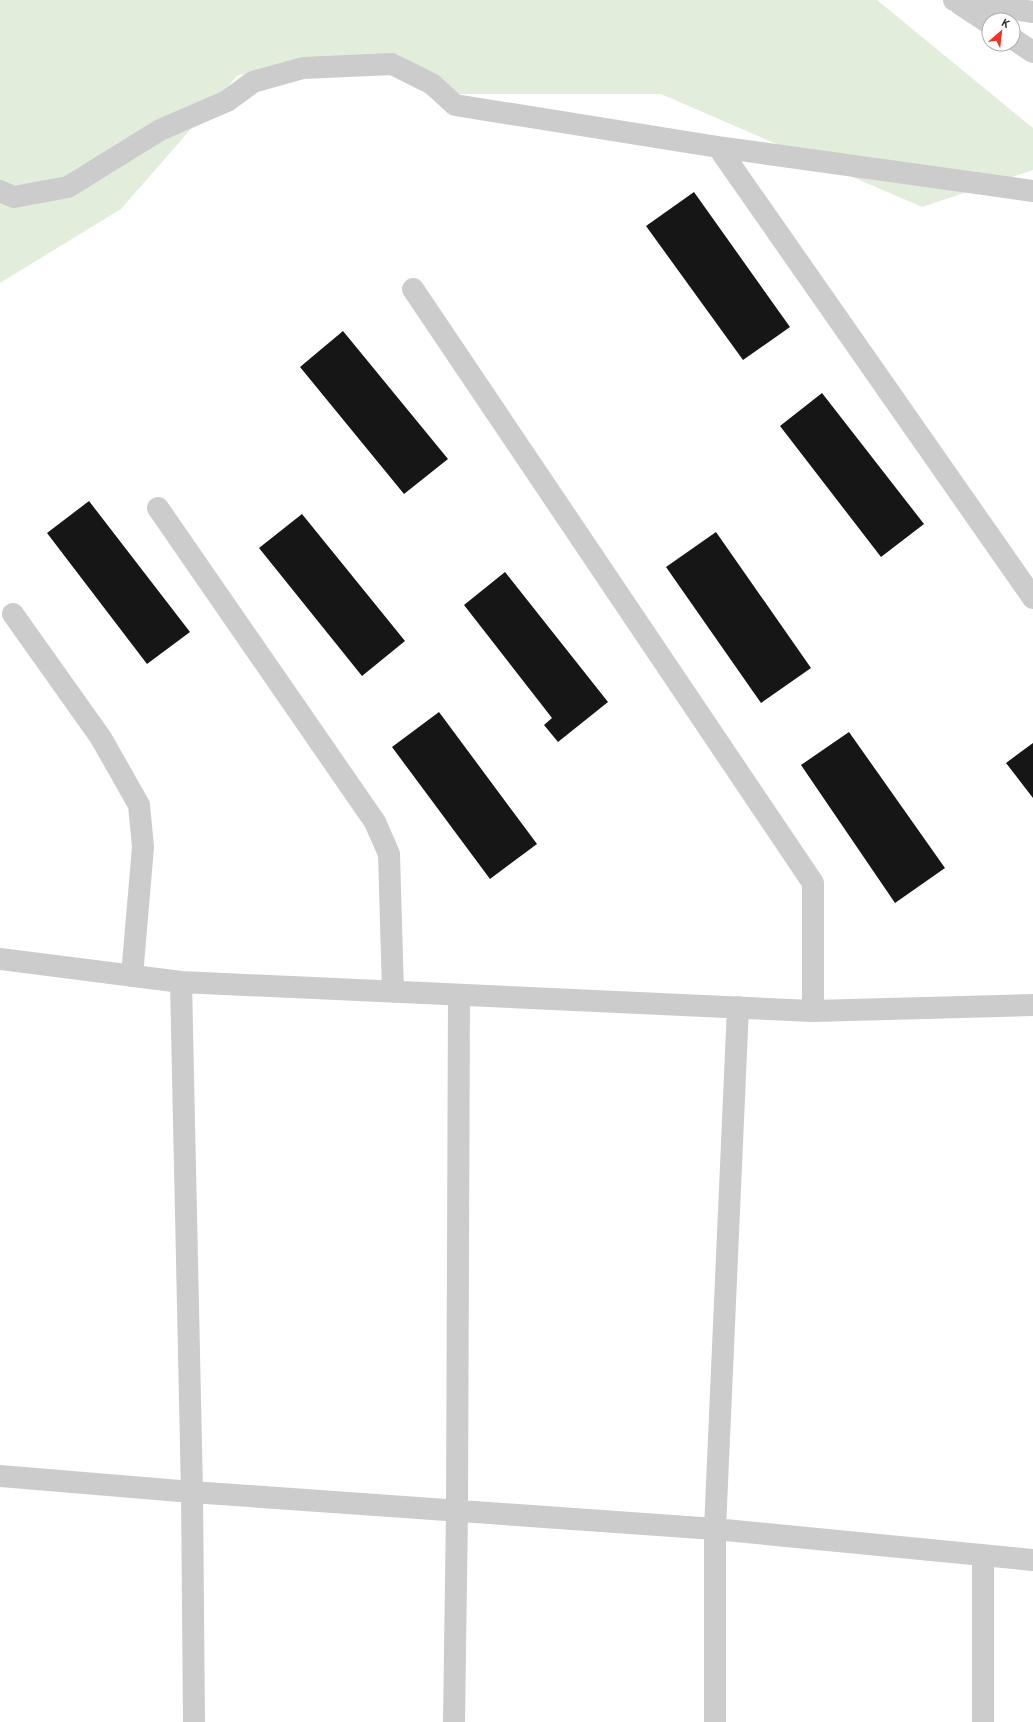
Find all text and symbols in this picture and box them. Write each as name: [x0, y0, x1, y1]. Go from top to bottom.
north arrow: [981, 12, 1021, 52]
text: K: [999, 15, 1012, 31]

